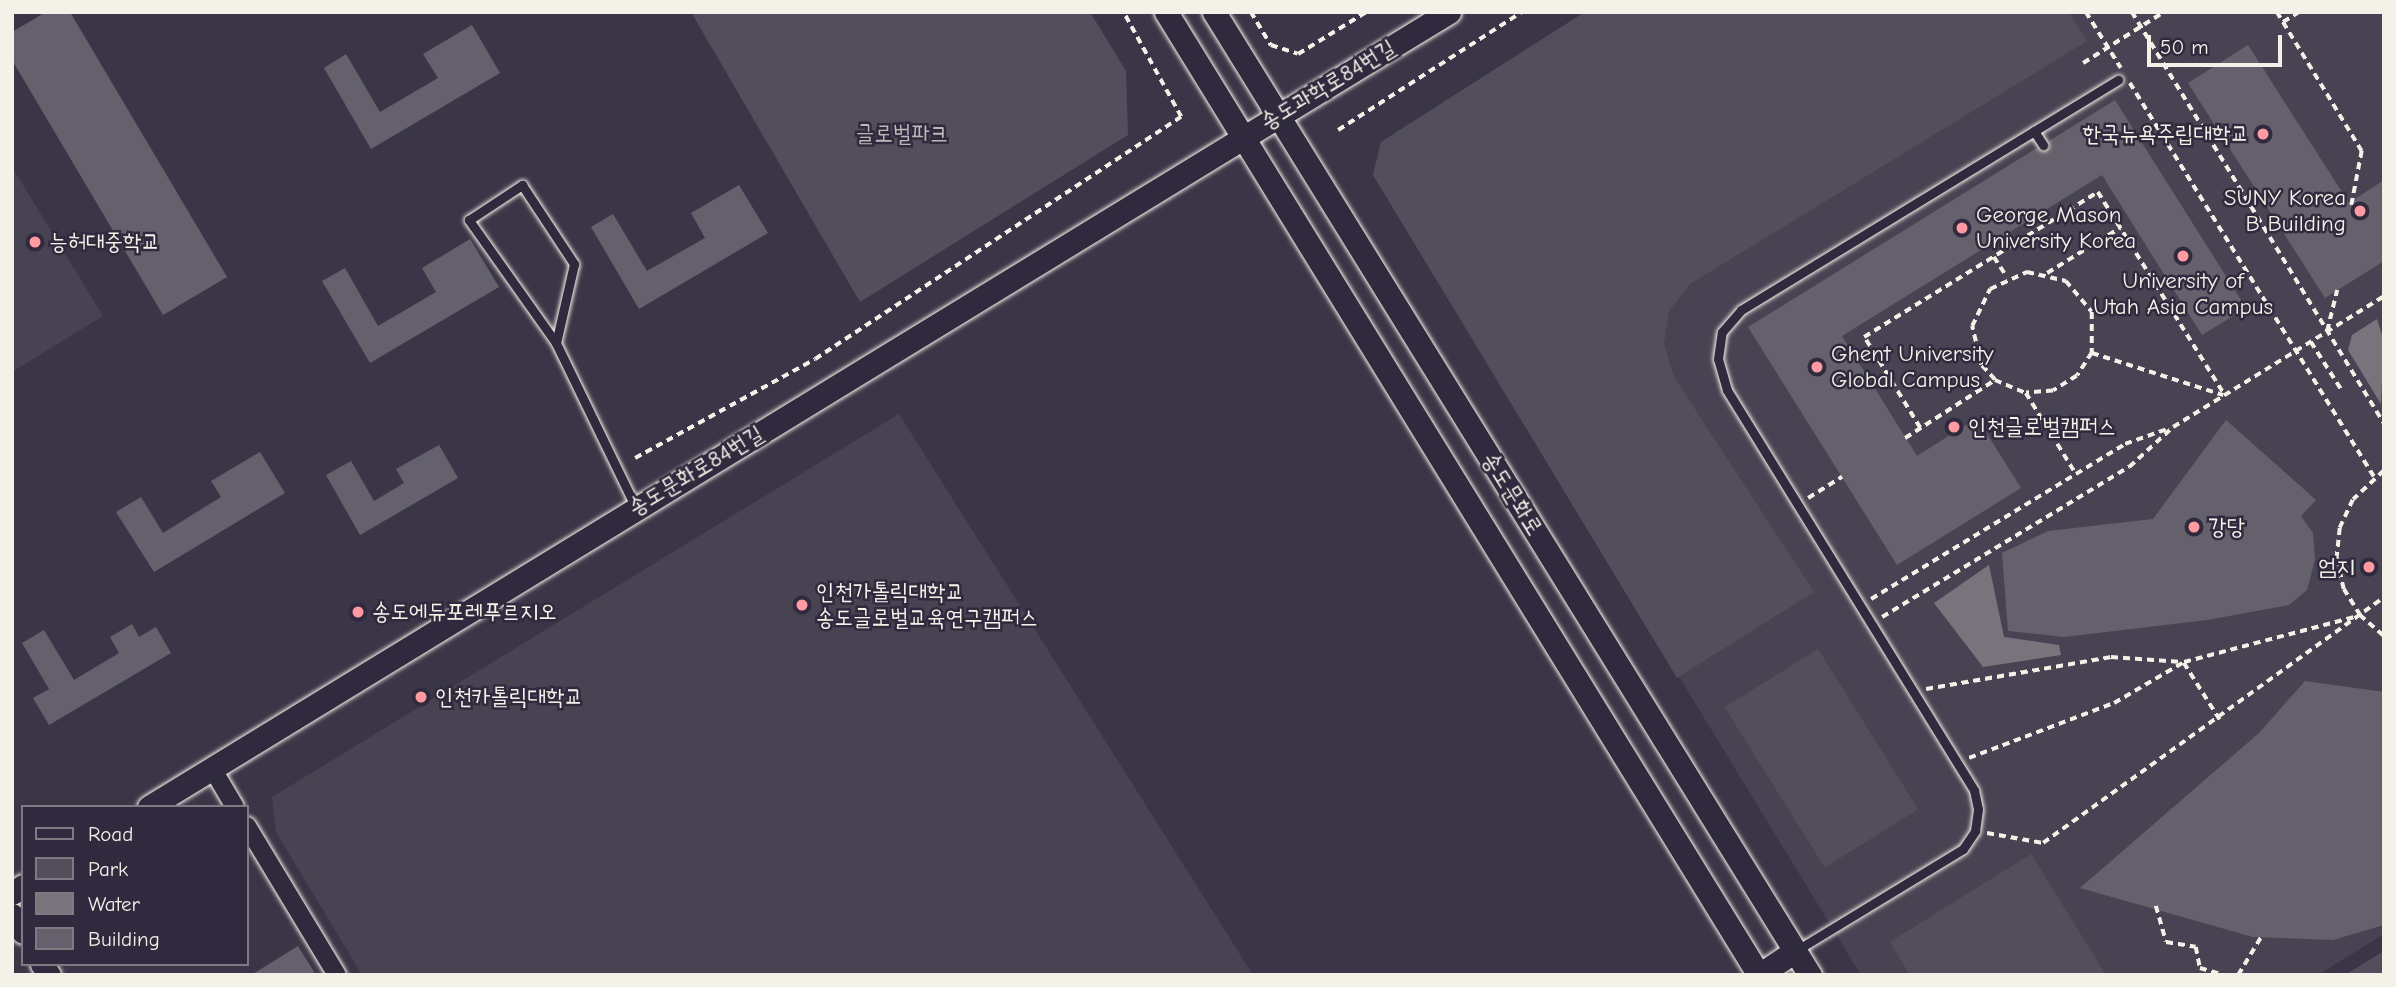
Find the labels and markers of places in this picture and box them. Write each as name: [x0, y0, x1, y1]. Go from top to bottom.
place label: 한국뉴욕주립대학교: [2082, 120, 2249, 148]
marker: 한국뉴욕주립대학교: [2255, 126, 2271, 142]
place label: SUNY Korea B Building: [2224, 184, 2346, 238]
place label: George Mason University Korea: [1976, 201, 2136, 255]
marker: SUNY Korea B Building: [2352, 203, 2368, 219]
marker: George Mason University Korea: [1954, 220, 1970, 236]
place label: 능허대중학교: [49, 228, 160, 256]
marker: 능허대중학교: [27, 234, 43, 250]
marker: University of Utah Asia Campus: [2175, 248, 2191, 264]
place label: University of Utah Asia Campus: [2093, 267, 2273, 321]
place label: Ghent University Global Campus: [1831, 340, 1994, 394]
marker: Ghent University Global Campus: [1809, 359, 1825, 375]
place label: 인천글로벌캠퍼스: [1968, 413, 2116, 441]
marker: 인천글로벌캠퍼스: [1946, 419, 1962, 435]
place label: 강당: [2208, 513, 2245, 541]
marker: 강당: [2186, 519, 2202, 535]
place label: 엄지: [2318, 553, 2355, 581]
marker: 엄지: [2361, 559, 2377, 575]
place label: 인천가톨릭대학교 송도글로벌교육연구캠퍼스: [816, 578, 1038, 632]
marker: 인천가톨릭대학교 송도글로벌교육연구캠퍼스: [794, 597, 810, 613]
place label: 송도에듀포레푸르지오: [372, 598, 557, 626]
marker: 송도에듀포레푸르지오: [350, 604, 366, 620]
place label: 인천카톨릭대학교: [435, 683, 583, 711]
marker: 인천카톨릭대학교: [413, 689, 429, 705]

